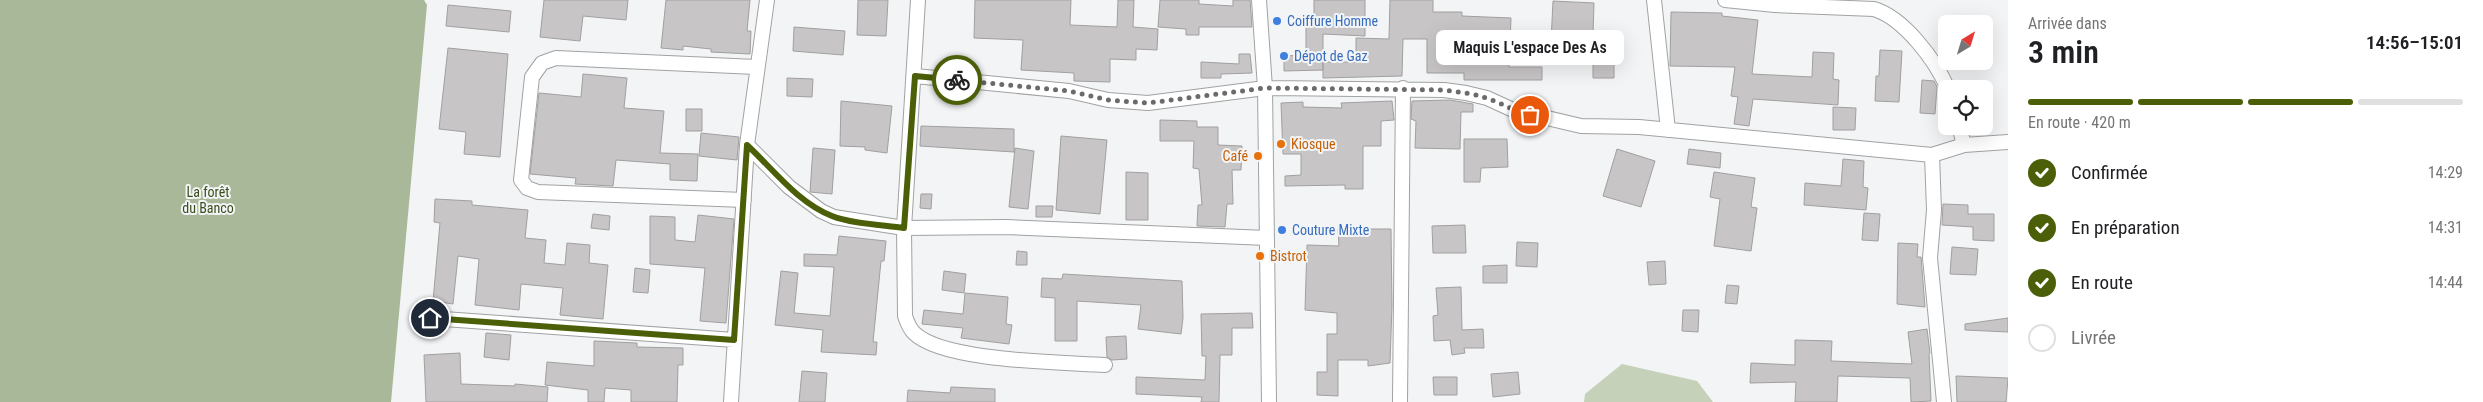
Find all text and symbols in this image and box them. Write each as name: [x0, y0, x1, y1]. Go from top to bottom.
place label: Coiffure Homme: [1287, 13, 1379, 29]
text: Arrivée dans: [2028, 14, 2107, 33]
marker: Coiffure Homme: [1271, 15, 1283, 27]
north arrow: [1938, 15, 1992, 70]
map controls: [1938, 15, 1993, 135]
callout: Maquis L'espace Des As: [1436, 30, 1624, 65]
text: 14:56–15:01: [2366, 31, 2463, 54]
text: 3 min: [2028, 33, 2099, 71]
text: Maquis L'espace Des As: [1453, 38, 1607, 57]
place label: Dépot de Gaz: [1294, 48, 1368, 64]
marker: Dépot de Gaz: [1278, 50, 1290, 62]
courier: [932, 55, 982, 105]
icon: bike: [943, 66, 971, 94]
button: locate: [1938, 80, 1993, 135]
pin: [1509, 94, 1551, 136]
icon: bag: [1516, 101, 1544, 129]
text: En route · 420 m: [2028, 113, 2131, 132]
place label: Kiosque: [1291, 136, 1336, 152]
marker: Kiosque: [1275, 138, 1287, 150]
place label: Café: [1223, 148, 1248, 164]
marker: Café: [1252, 150, 1264, 162]
icon: check: [2028, 159, 2056, 187]
text: Confirmée: [2071, 161, 2148, 184]
text: 14:29: [2428, 163, 2463, 182]
park label: La forêt du Banco: [182, 184, 234, 216]
icon: check: [2028, 214, 2056, 242]
text: En préparation: [2071, 216, 2180, 239]
text: 14:31: [2428, 218, 2463, 237]
place label: Couture Mixte: [1292, 222, 1370, 238]
marker: Couture Mixte: [1276, 224, 1288, 236]
place label: Bistrot: [1270, 248, 1307, 264]
marker: Bistrot: [1254, 250, 1266, 262]
icon: check: [2028, 269, 2056, 297]
text: En route: [2071, 271, 2133, 294]
text: 14:44: [2428, 273, 2463, 292]
pin: [409, 297, 451, 339]
icon: home: [416, 304, 444, 332]
text: Livrée: [2071, 326, 2116, 349]

